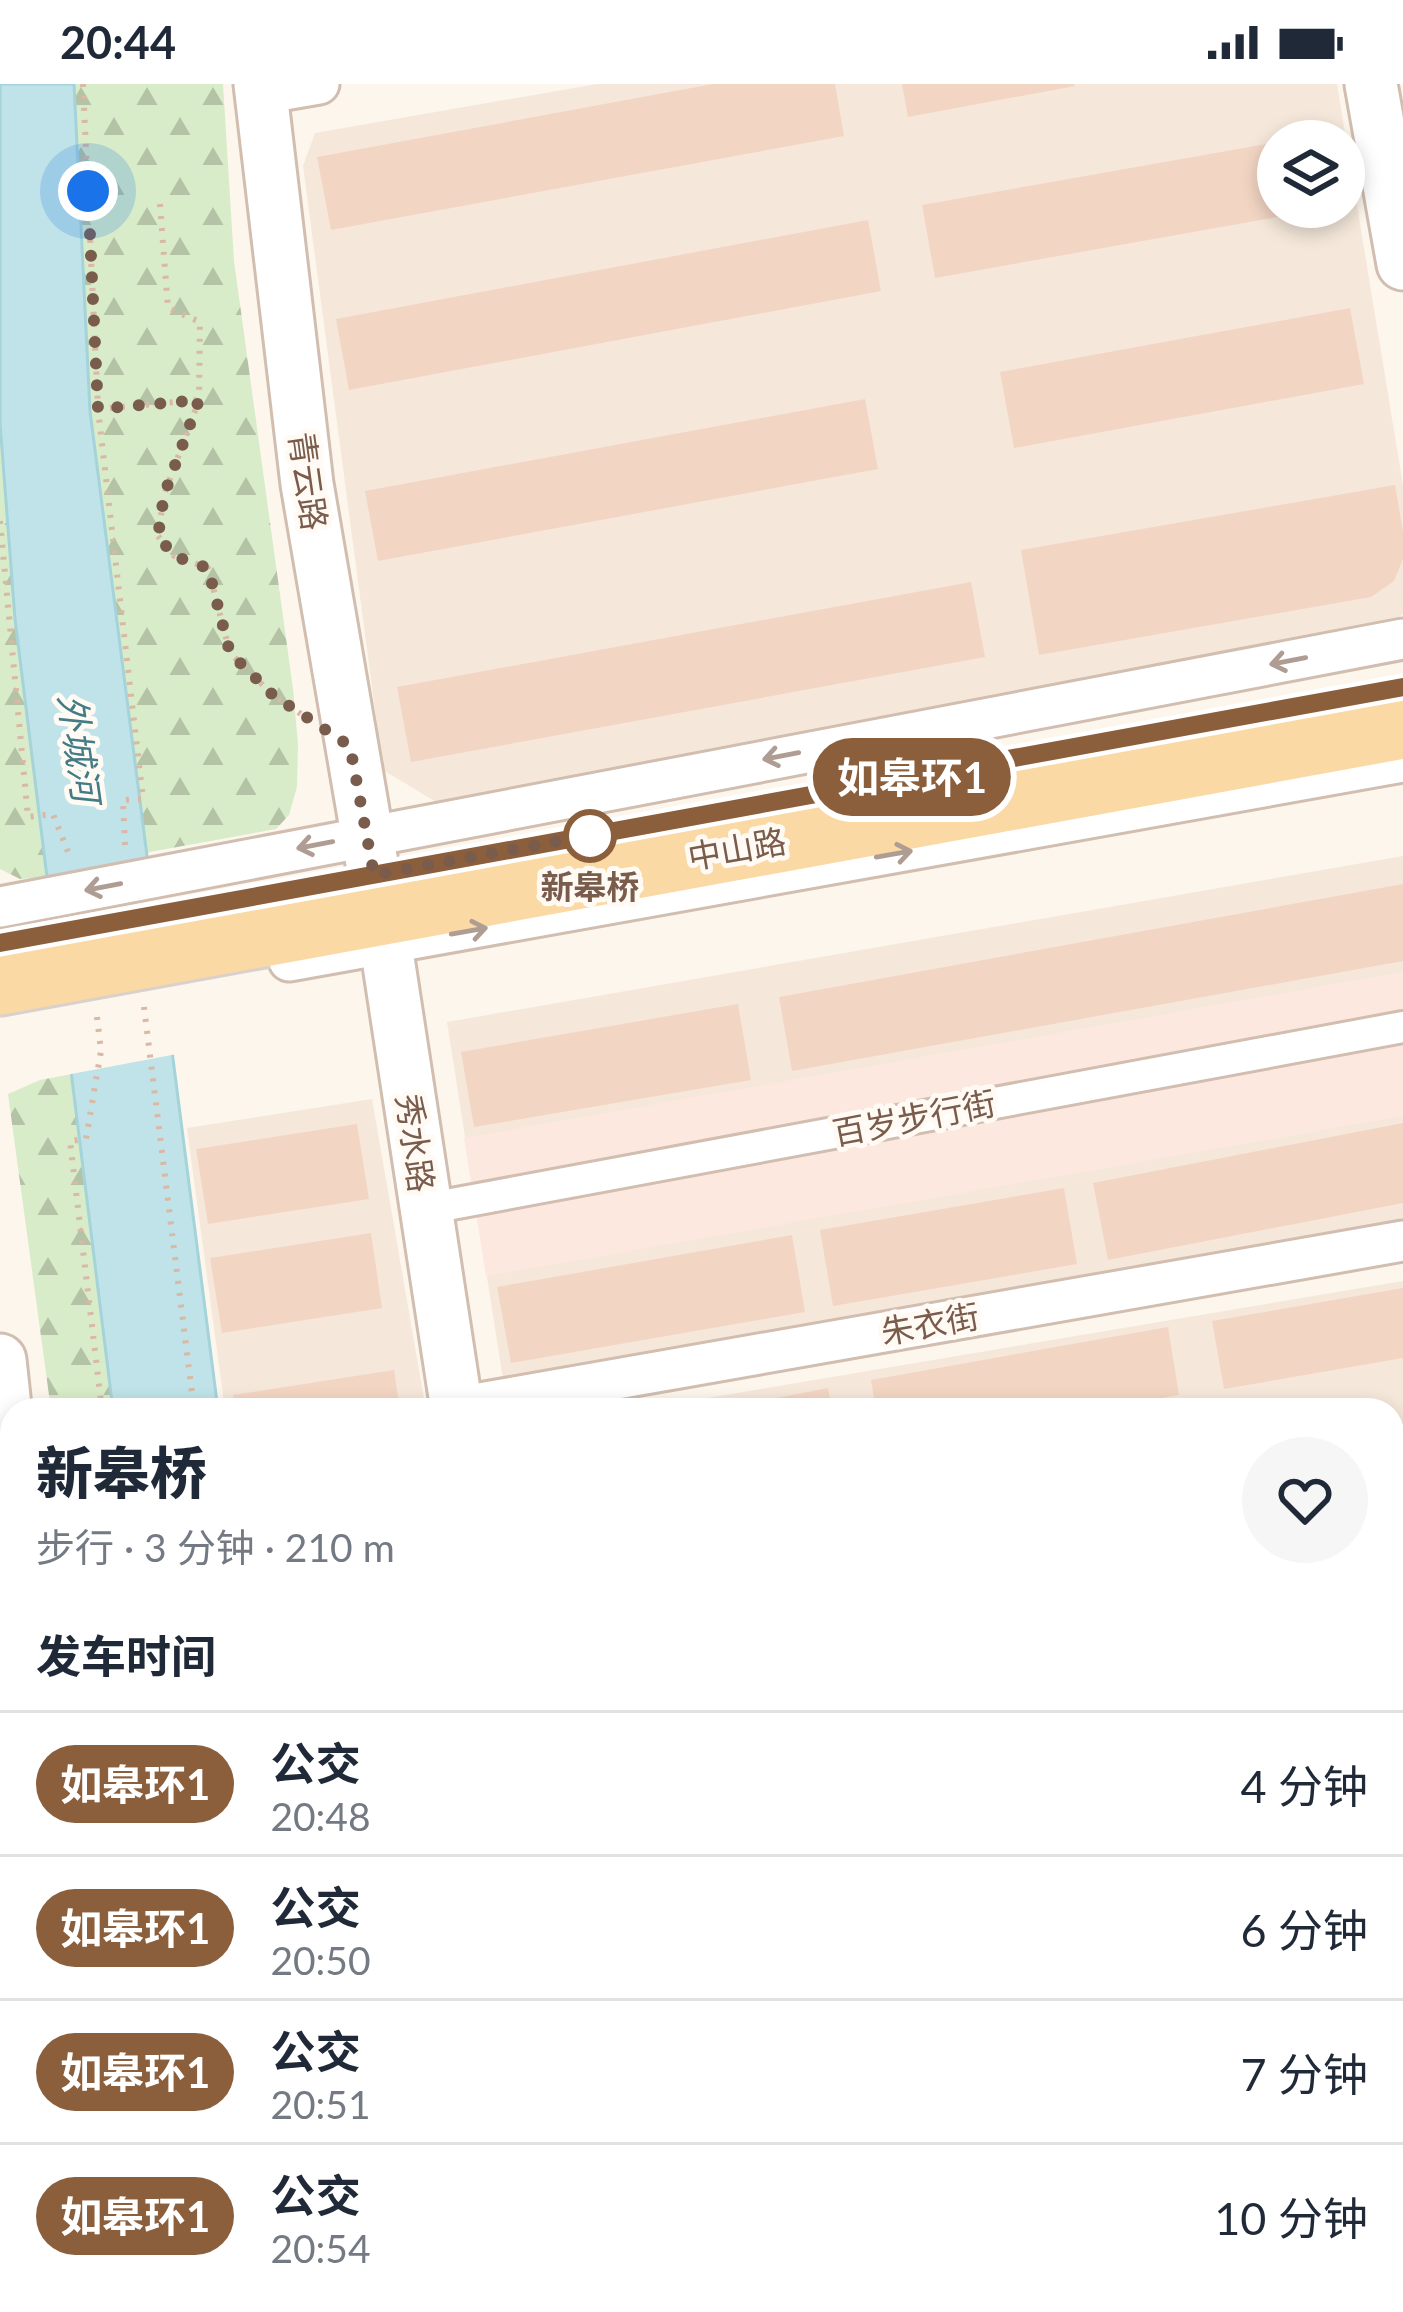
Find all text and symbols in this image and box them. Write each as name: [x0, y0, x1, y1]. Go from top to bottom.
text: 20:44: [60, 15, 176, 69]
map controls: [1257, 120, 1365, 228]
button: layers: [1257, 120, 1365, 228]
your location: [58, 161, 118, 221]
street label: 青云路: [282, 429, 336, 533]
one-way arrow: [1269, 651, 1308, 673]
water label: 外城河: [51, 691, 110, 810]
line badge: 如皋环1: [828, 738, 996, 816]
one-way arrow: [762, 746, 801, 769]
text: 如皋环1: [837, 752, 987, 802]
marker: 新皋桥: [565, 811, 615, 861]
street label: 中山路: [685, 820, 789, 876]
one-way arrow: [297, 835, 336, 857]
one-way arrow: [874, 842, 913, 864]
place label: 新皋桥: [541, 866, 640, 906]
one-way arrow: [85, 877, 124, 899]
one-way arrow: [448, 918, 487, 941]
street label: 百岁步行街: [829, 1082, 999, 1152]
street label: 秀水路: [389, 1091, 443, 1195]
street label: 朱衣街: [878, 1295, 982, 1351]
button: heart: [1242, 1437, 1368, 1563]
text: 新皋桥: [36, 1438, 207, 1506]
text: 步行 · 3 分钟 · 210 m: [36, 1524, 395, 1570]
text: 发车时间: [36, 1629, 216, 1683]
text: 公交: [270, 1736, 360, 1790]
text: 如皋环1: [60, 1759, 210, 1809]
text: 4 分钟: [1240, 1759, 1368, 1813]
text: 20:48: [270, 1793, 371, 1839]
text: 公交: [270, 1880, 360, 1934]
text: 如皋环1: [60, 1903, 210, 1953]
text: 6 分钟: [1240, 1903, 1368, 1957]
text: 20:50: [270, 1937, 371, 1983]
text: 公交: [270, 2024, 360, 2078]
text: 如皋环1: [60, 2047, 210, 2097]
text: 7 分钟: [1240, 2047, 1368, 2101]
text: 20:51: [270, 2081, 371, 2127]
text: 公交: [270, 2168, 360, 2222]
text: 如皋环1: [60, 2191, 210, 2241]
text: 10 分钟: [1214, 2191, 1368, 2245]
text: 20:54: [270, 2225, 371, 2271]

